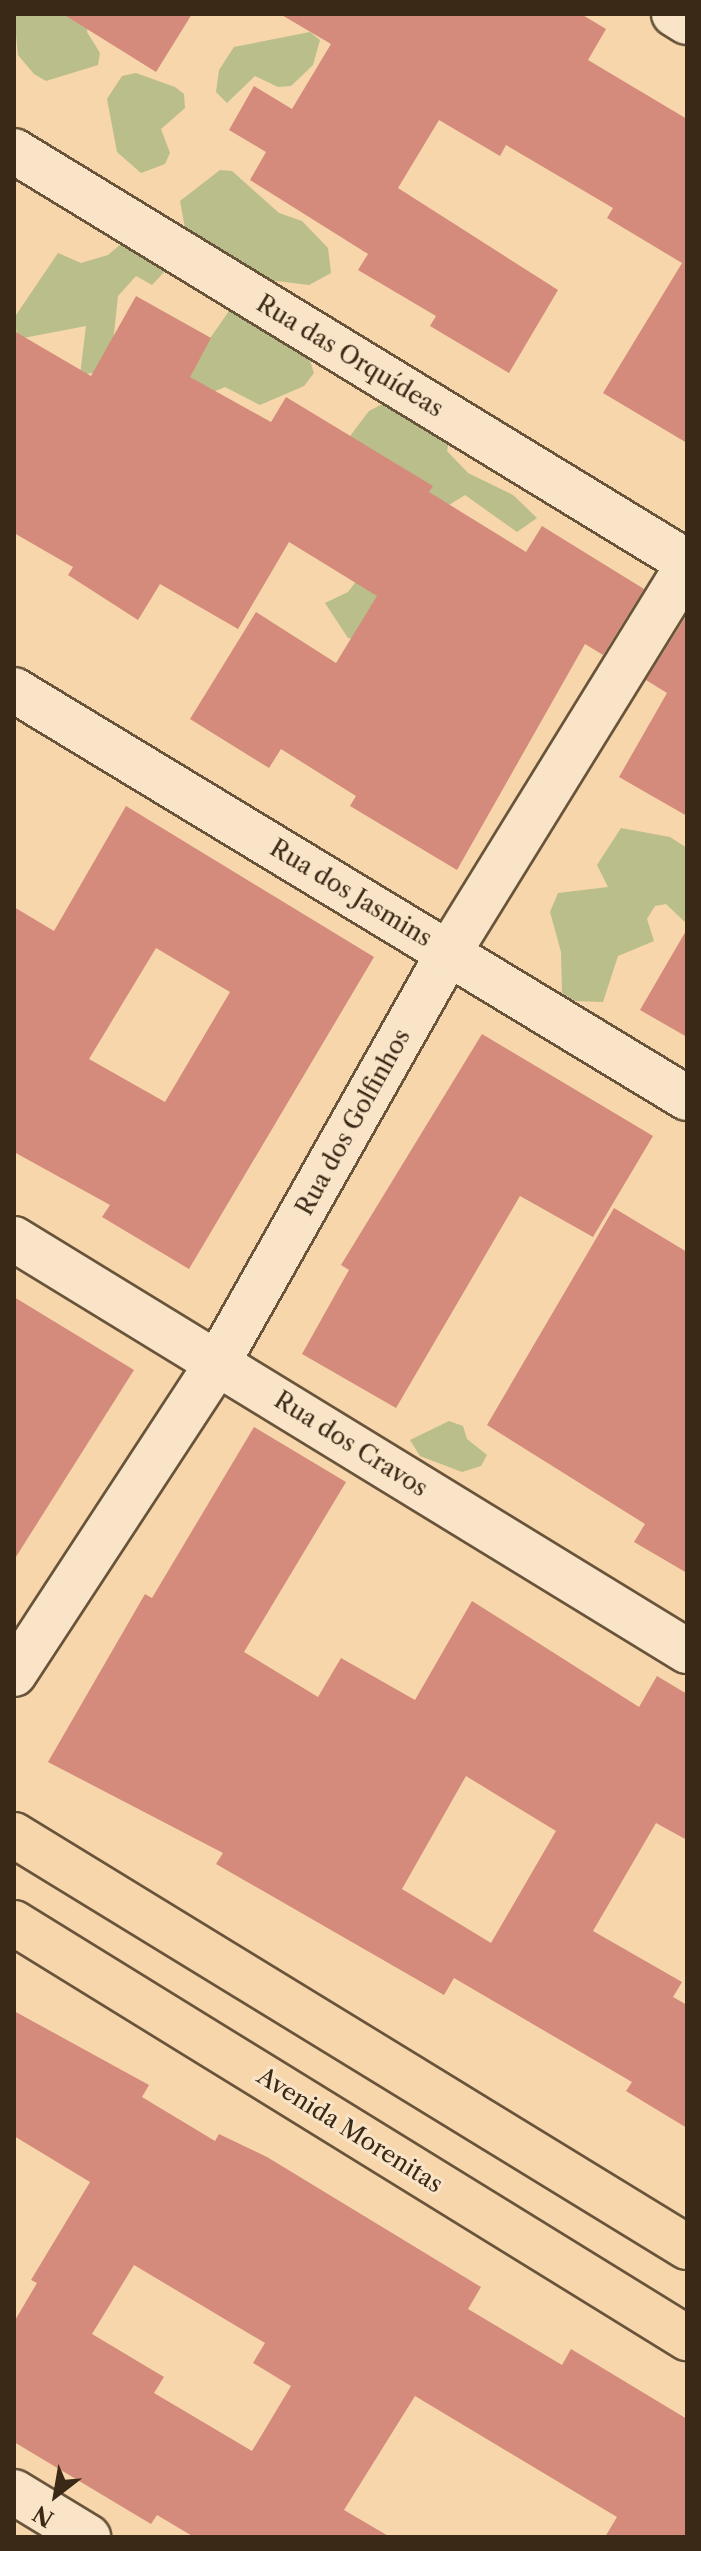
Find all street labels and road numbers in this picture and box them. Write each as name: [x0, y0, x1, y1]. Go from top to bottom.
street label: Rua das Orquídeas: [251, 289, 449, 423]
street label: Rua dos Jasmins: [265, 833, 437, 953]
street label: Rua dos Golfinhos: [290, 1024, 416, 1220]
street label: Rua dos Cravos: [269, 1385, 433, 1503]
street label: Avenida Morenitas: [252, 2061, 448, 2199]

